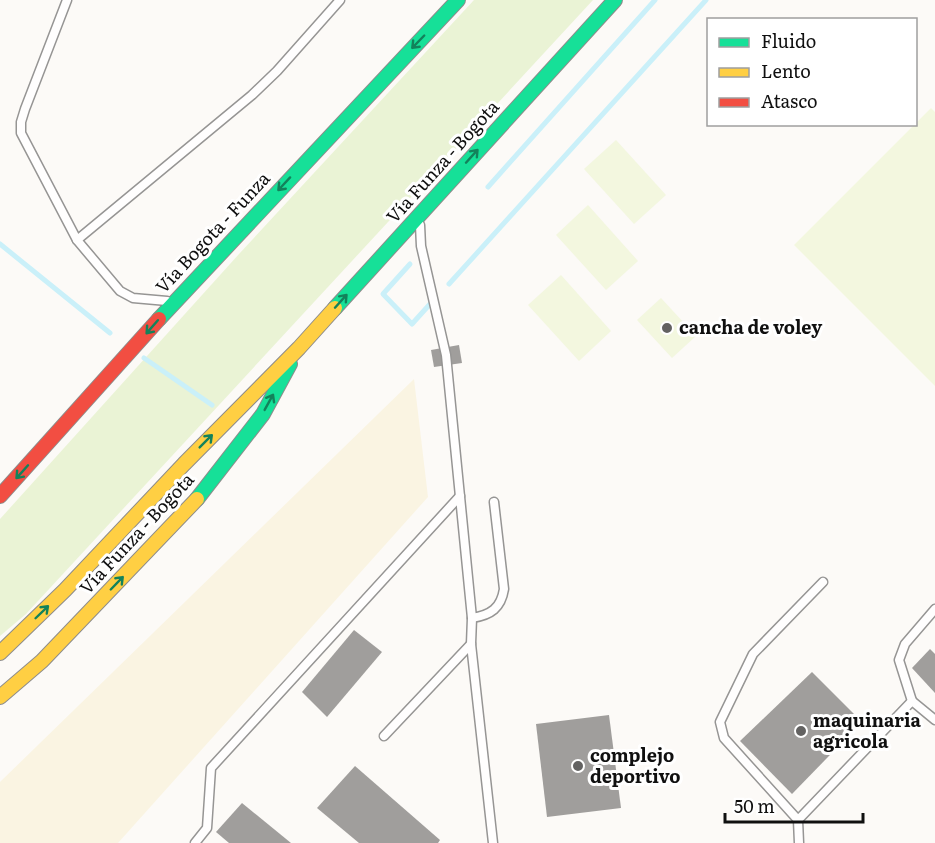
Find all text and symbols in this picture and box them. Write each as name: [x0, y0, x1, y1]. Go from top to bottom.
legend: [707, 18, 917, 126]
text: Fluido: [761, 27, 816, 54]
one-way arrow: [411, 35, 425, 50]
text: Lento: [761, 57, 811, 84]
text: Atasco: [761, 87, 818, 114]
street label: Vía Funza - Bogota: [379, 93, 505, 229]
one-way arrow: [465, 149, 479, 164]
street label: Vía Bogota - Funza: [148, 165, 276, 299]
one-way arrow: [277, 176, 291, 191]
one-way arrow: [334, 294, 348, 309]
place label: cancha de voley: [679, 313, 822, 340]
one-way arrow: [145, 319, 158, 335]
marker: cancha de voley: [660, 321, 674, 335]
one-way arrow: [264, 394, 275, 412]
one-way arrow: [199, 434, 214, 449]
one-way arrow: [15, 465, 29, 480]
street label: Vía Funza - Bogota: [72, 466, 200, 600]
one-way arrow: [109, 576, 124, 591]
one-way arrow: [34, 605, 49, 619]
place label: maquinaria agricola: [813, 706, 921, 754]
marker: maquinaria agricola: [794, 724, 808, 738]
place label: complejo deportivo: [590, 741, 680, 789]
marker: complejo deportivo: [571, 759, 585, 773]
scale bar: [725, 786, 863, 824]
text: 50 m: [734, 792, 775, 819]

